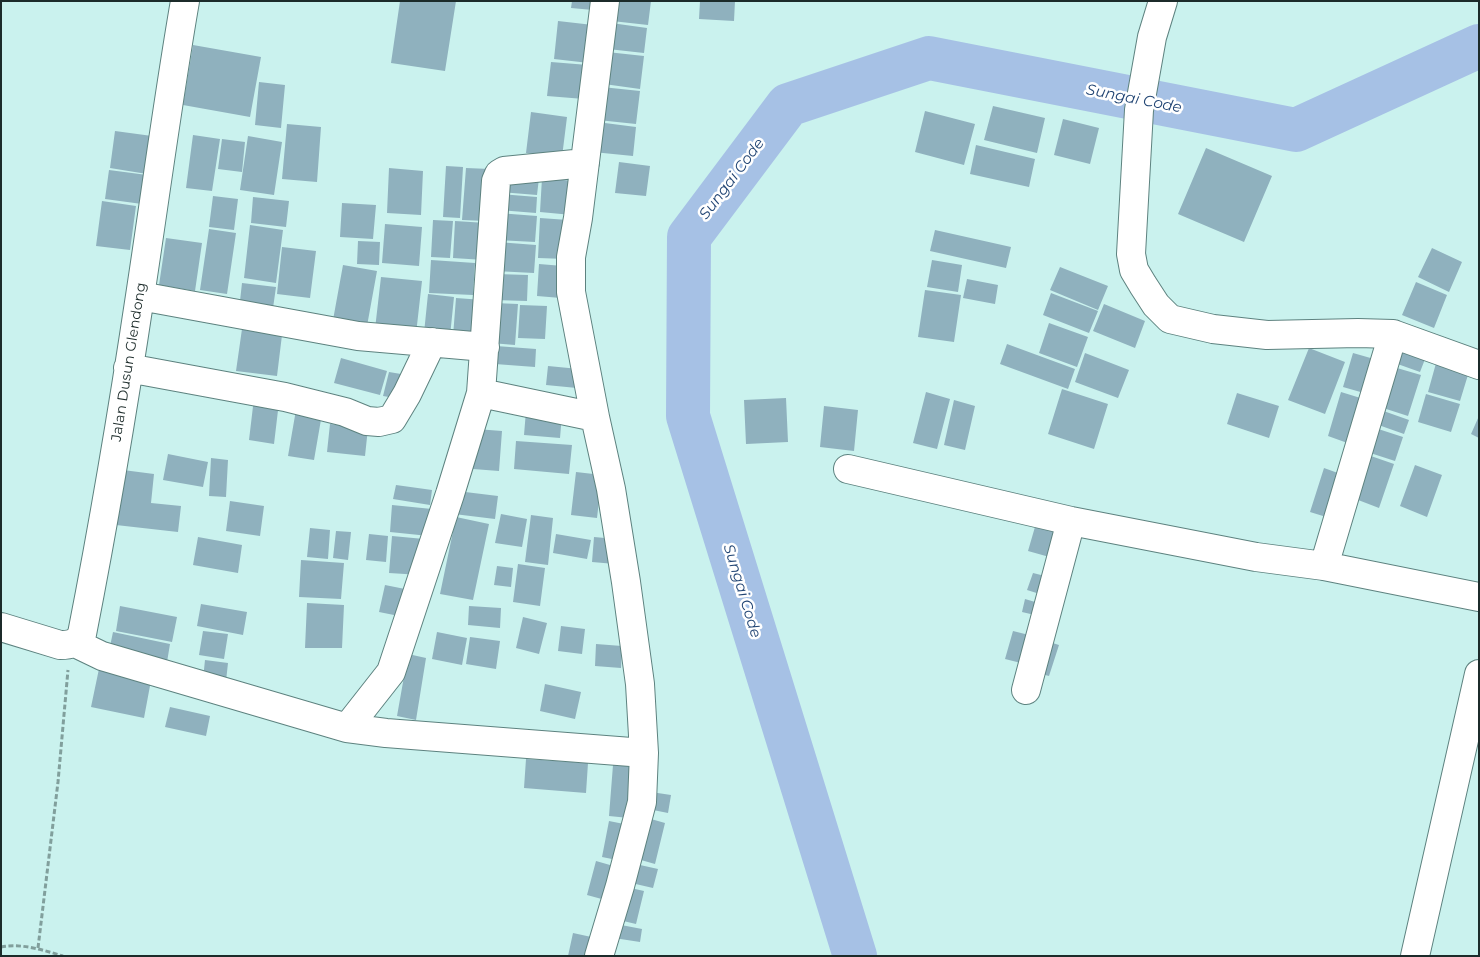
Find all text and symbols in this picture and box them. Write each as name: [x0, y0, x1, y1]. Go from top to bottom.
water label: Sungai Code: [1085, 81, 1183, 117]
water label: Sungai Code: [696, 135, 768, 223]
street label: Jalan Dusun Glendong: [108, 281, 150, 443]
water label: Sungai Code: [719, 542, 765, 640]

